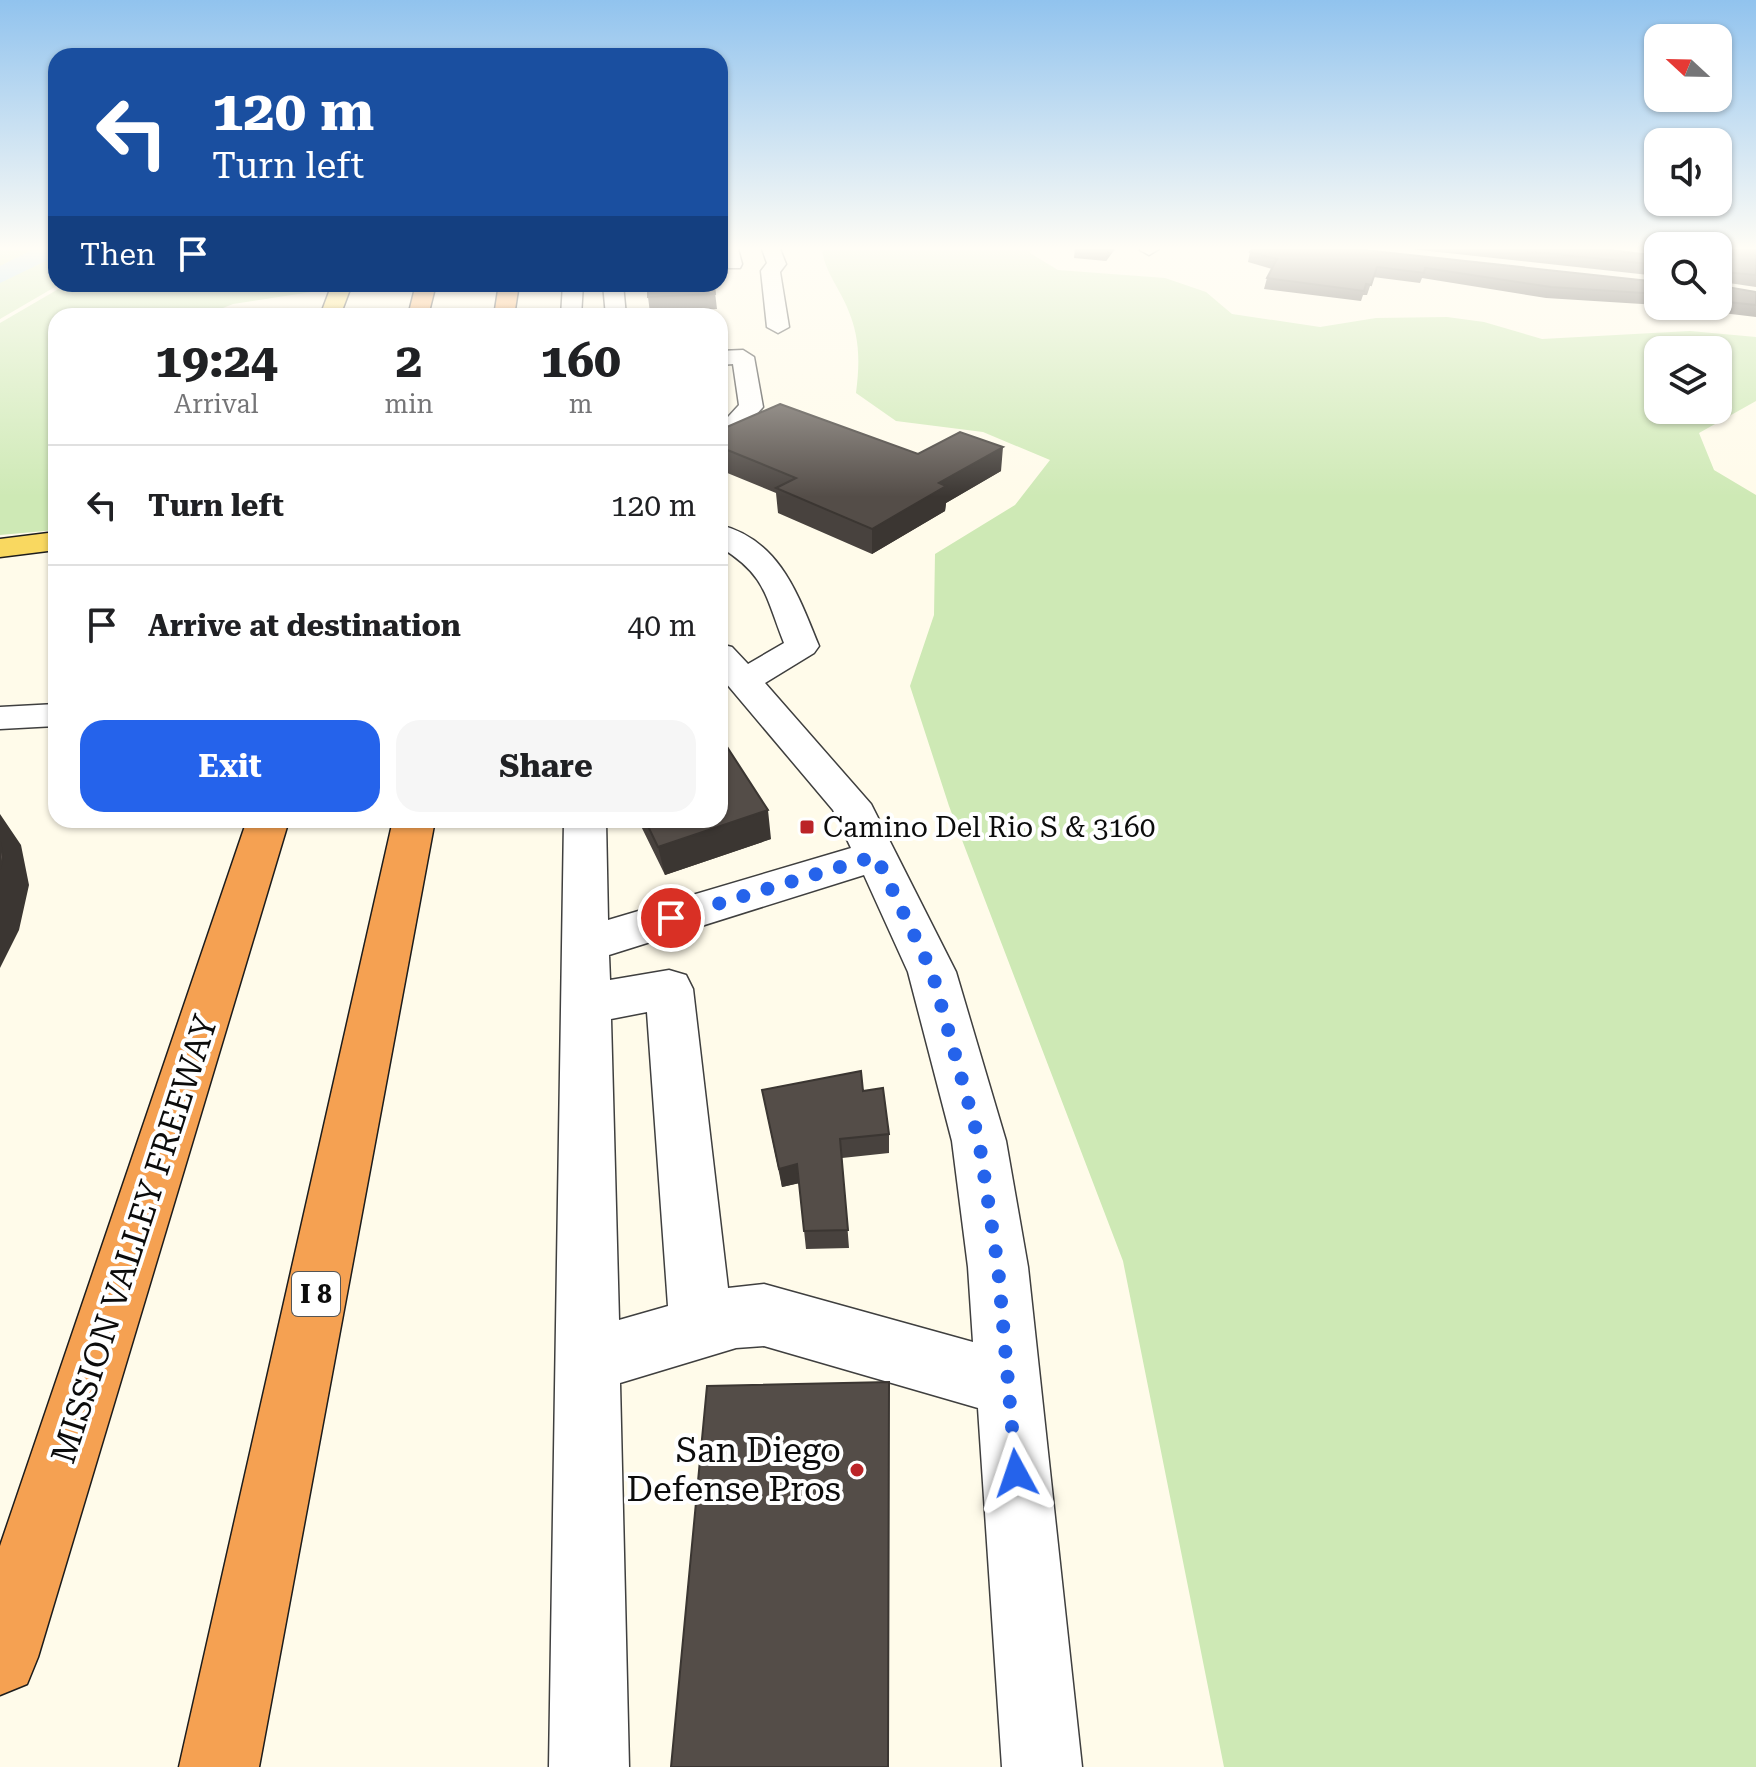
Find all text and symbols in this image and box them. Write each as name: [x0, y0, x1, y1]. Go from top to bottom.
north arrow: [1644, 24, 1732, 112]
map controls: [1644, 24, 1732, 424]
text: 120 m: [212, 78, 374, 144]
icon: left: [80, 80, 184, 184]
button: sound: [1644, 128, 1732, 216]
text: Turn left: [212, 145, 364, 187]
icon: arrive: [171, 232, 215, 276]
button: search: [1644, 232, 1732, 320]
text: Then: [80, 237, 155, 272]
text: 19:24: [155, 333, 278, 389]
text: 2: [395, 333, 422, 389]
text: 160: [540, 333, 621, 389]
button: layers: [1644, 336, 1732, 424]
text: Arrival: [174, 389, 259, 419]
text: min: [385, 389, 433, 419]
text: m: [569, 389, 593, 419]
icon: left: [80, 483, 124, 527]
text: Turn left: [148, 488, 284, 523]
text: 120 m: [611, 488, 696, 523]
icon: arrive: [80, 603, 124, 647]
text: Arrive at destination: [148, 608, 461, 643]
text: 40 m: [627, 608, 696, 643]
button: Exit: [80, 720, 380, 812]
button: Share: [396, 720, 696, 812]
place label: Camino Del Rio S & 3160: [823, 811, 1155, 844]
marker: Camino Del Rio S & 3160: [798, 818, 816, 836]
pin: [637, 884, 705, 952]
icon: arrive: [649, 896, 693, 940]
street label: MISSION VALLEY FREEWAY: [42, 1010, 226, 1468]
road number: I 8: [292, 1272, 340, 1316]
place label: San Diego Defense Pros: [626, 1430, 841, 1509]
position arrow: [974, 1431, 1058, 1515]
marker: San Diego Defense Pros: [848, 1461, 866, 1479]

